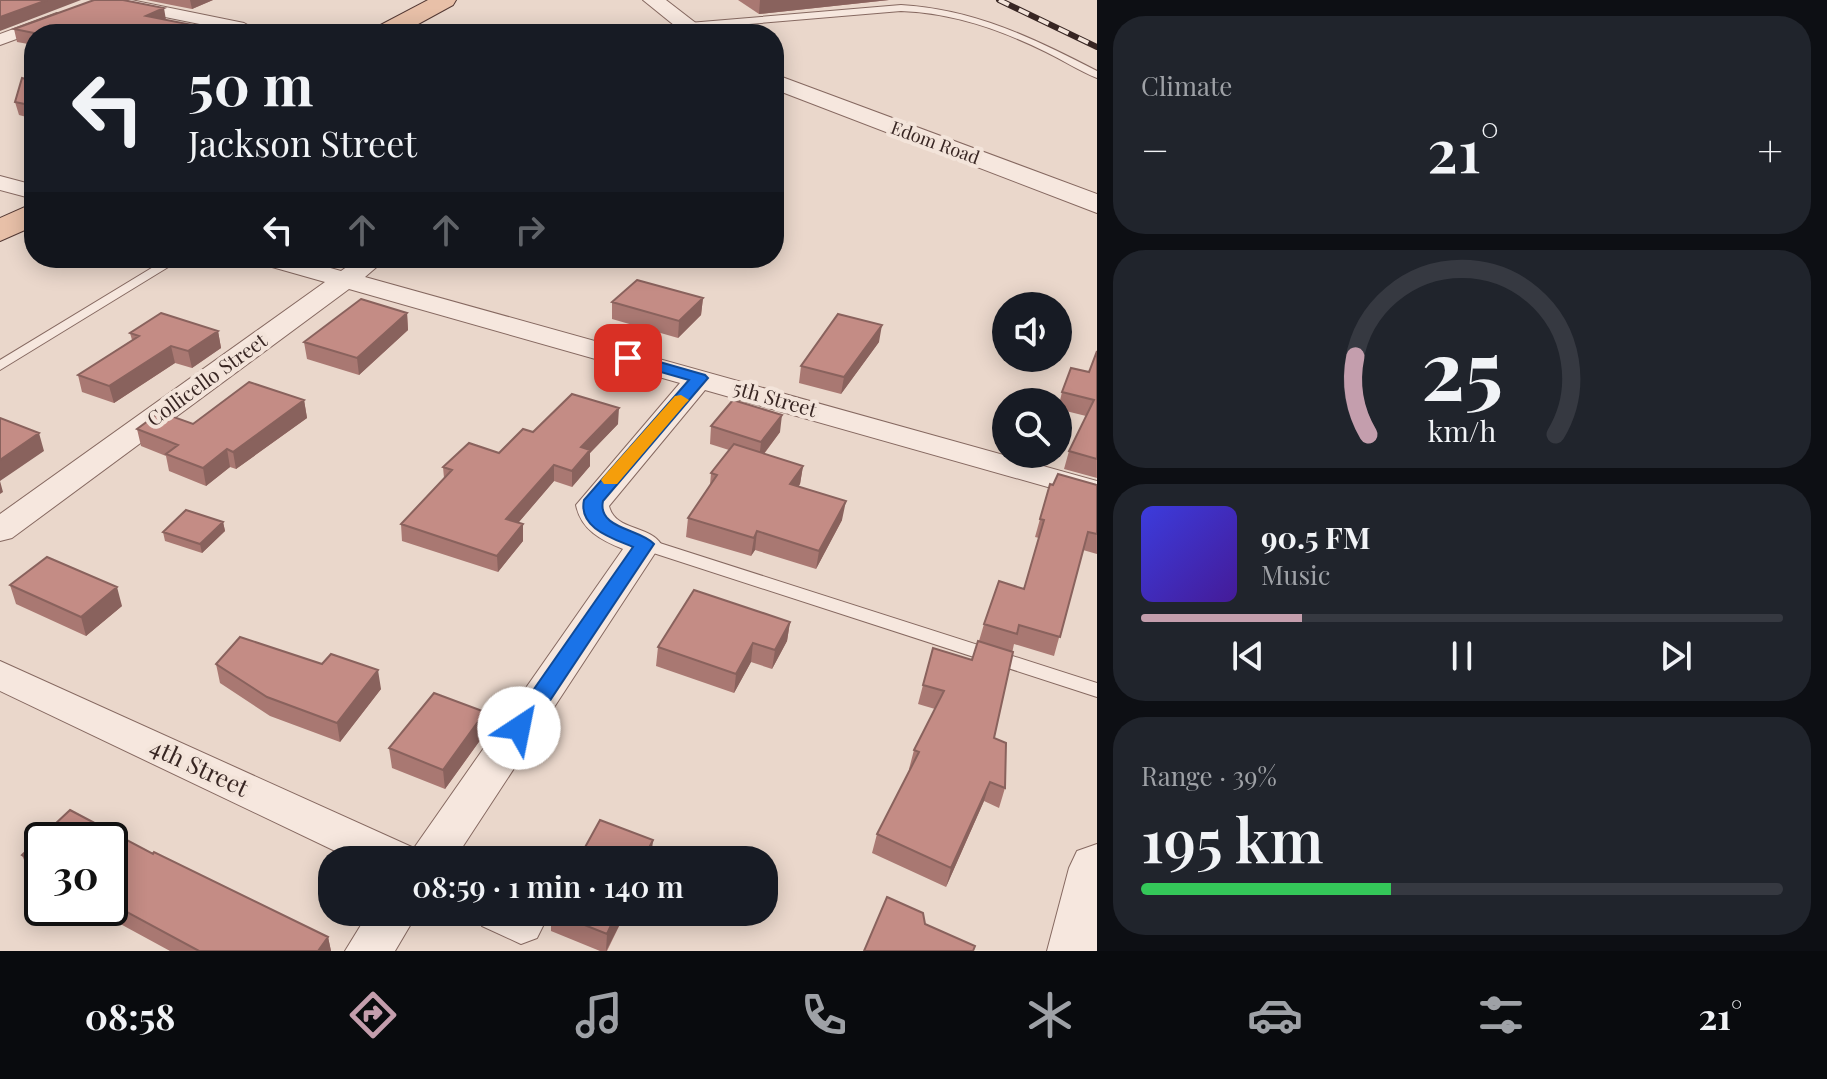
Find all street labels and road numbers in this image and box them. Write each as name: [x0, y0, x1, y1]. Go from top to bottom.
street label: Edom Road: [888, 115, 984, 169]
street label: Collicello Street: [141, 325, 272, 432]
street label: 5th Street: [730, 373, 821, 423]
street label: 4th Street: [146, 730, 255, 803]

